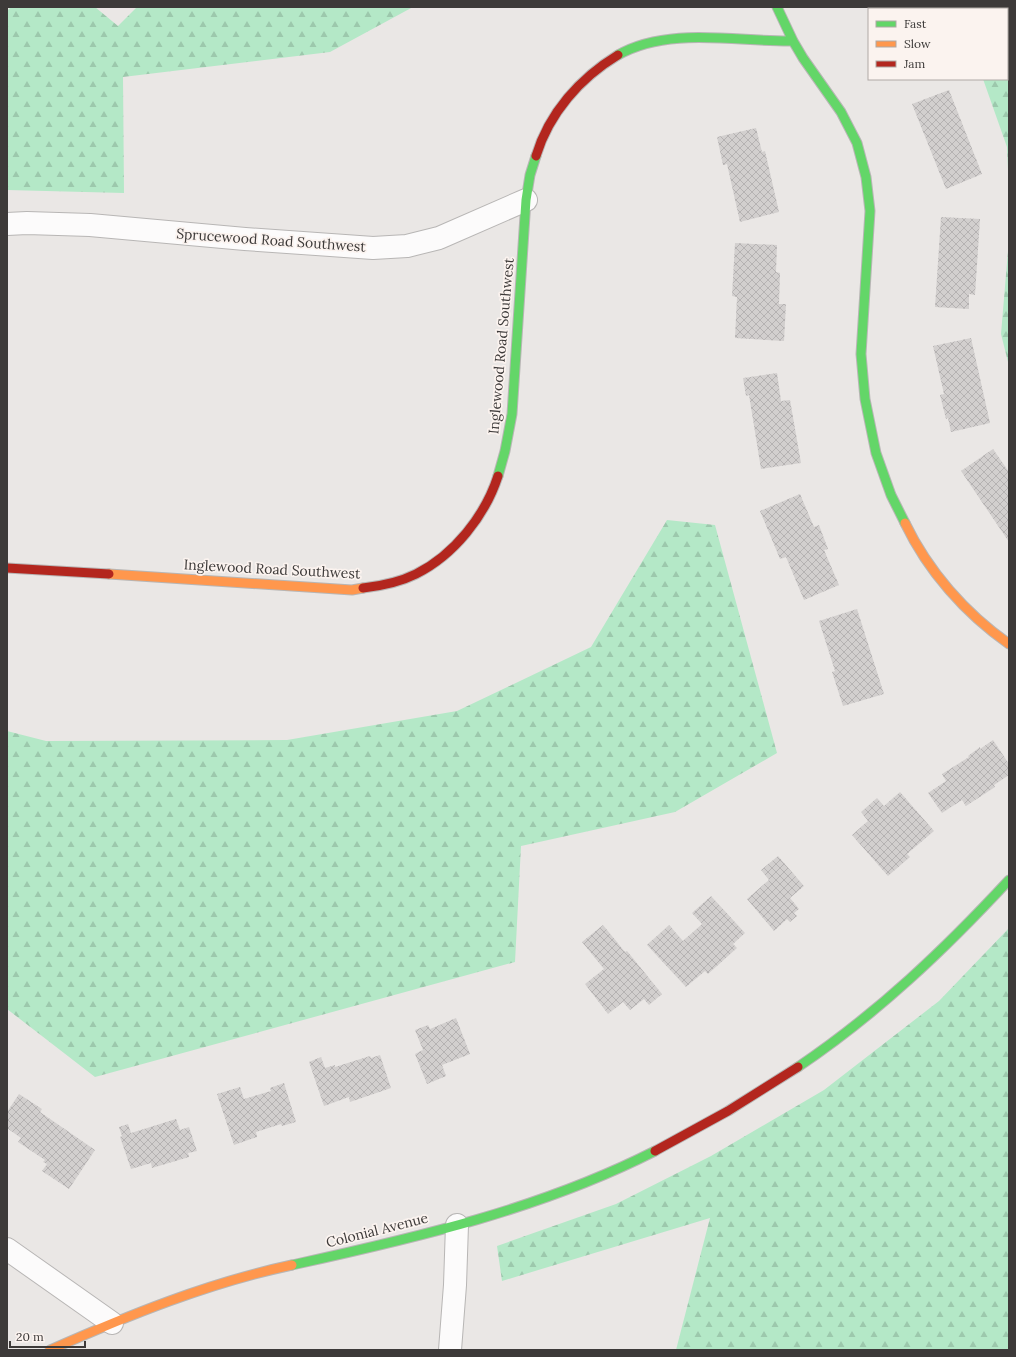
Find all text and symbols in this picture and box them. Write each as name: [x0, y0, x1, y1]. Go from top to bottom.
legend: [868, 8, 1008, 80]
text: Fast: [904, 16, 927, 31]
text: Slow: [904, 36, 931, 51]
text: Jam: [903, 56, 925, 71]
street label: Sprucewood Road Southwest: [176, 224, 367, 256]
street label: Inglewood Road Southwest: [484, 257, 518, 435]
street label: Inglewood Road Southwest: [183, 555, 361, 583]
street label: Colonial Avenue: [324, 1209, 430, 1251]
scale bar: [10, 1323, 85, 1349]
text: 20 m: [16, 1329, 44, 1344]

